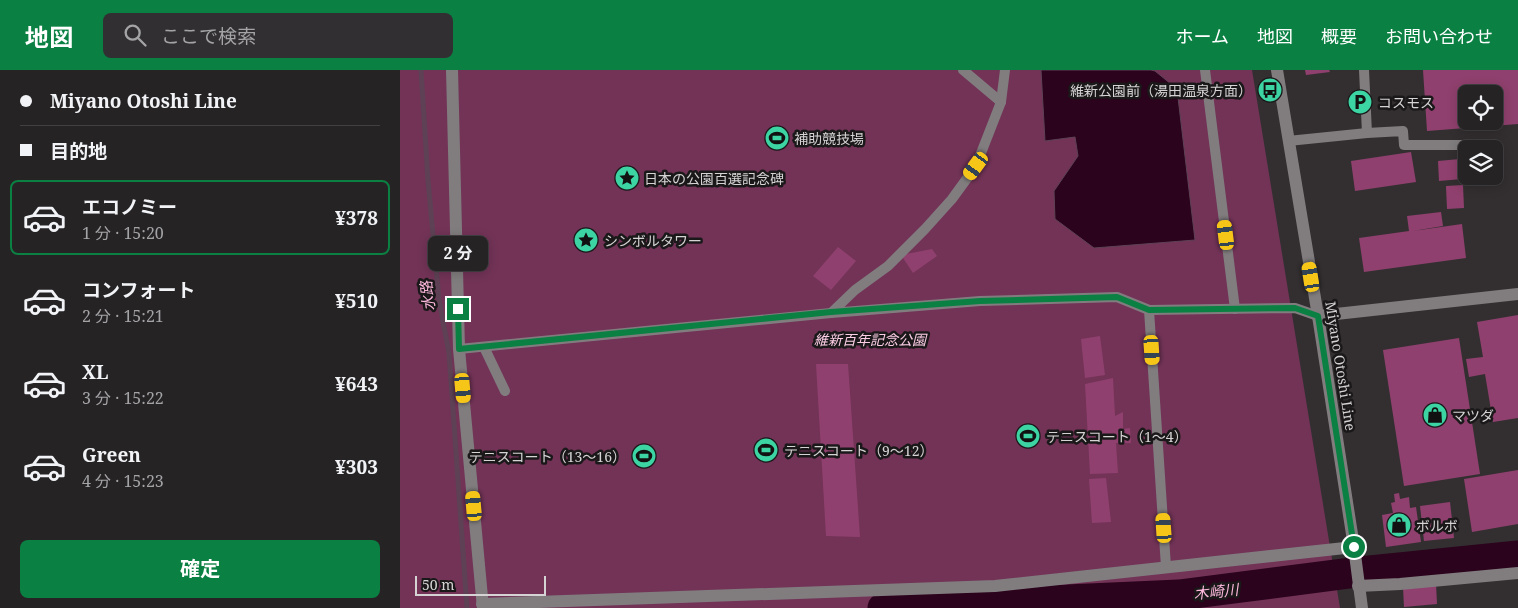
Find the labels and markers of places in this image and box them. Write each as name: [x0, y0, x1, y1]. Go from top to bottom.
bus stop icon: 維新公園前（湯田温泉方面）: [1257, 77, 1283, 103]
place label: 維新公園前（湯田温泉方面）: [1070, 81, 1252, 100]
parking icon: コスモス: [1347, 89, 1373, 115]
place label: コスモス: [1378, 93, 1434, 112]
sports icon: 補助競技場: [764, 125, 790, 151]
place label: 補助競技場: [794, 129, 864, 148]
place icon: 日本の公園百選記念碑: [614, 165, 640, 191]
place label: 日本の公園百選記念碑: [644, 169, 784, 188]
place icon: シンボルタワー: [573, 227, 599, 253]
place label: シンボルタワー: [604, 231, 702, 250]
shop icon: マツダ: [1422, 402, 1448, 428]
place label: マツダ: [1452, 406, 1494, 425]
sports icon: テニスコート（1～4）: [1015, 423, 1041, 449]
place label: テニスコート（1～4）: [1046, 427, 1188, 446]
sports icon: テニスコート（9～12）: [753, 437, 779, 463]
place label: テニスコート（9～12）: [784, 441, 933, 460]
sports icon: テニスコート（13～16）: [631, 443, 657, 469]
place label: テニスコート（13～16）: [469, 447, 626, 466]
shop icon: ボルボ: [1386, 512, 1412, 538]
place label: ボルボ: [1416, 516, 1458, 535]

